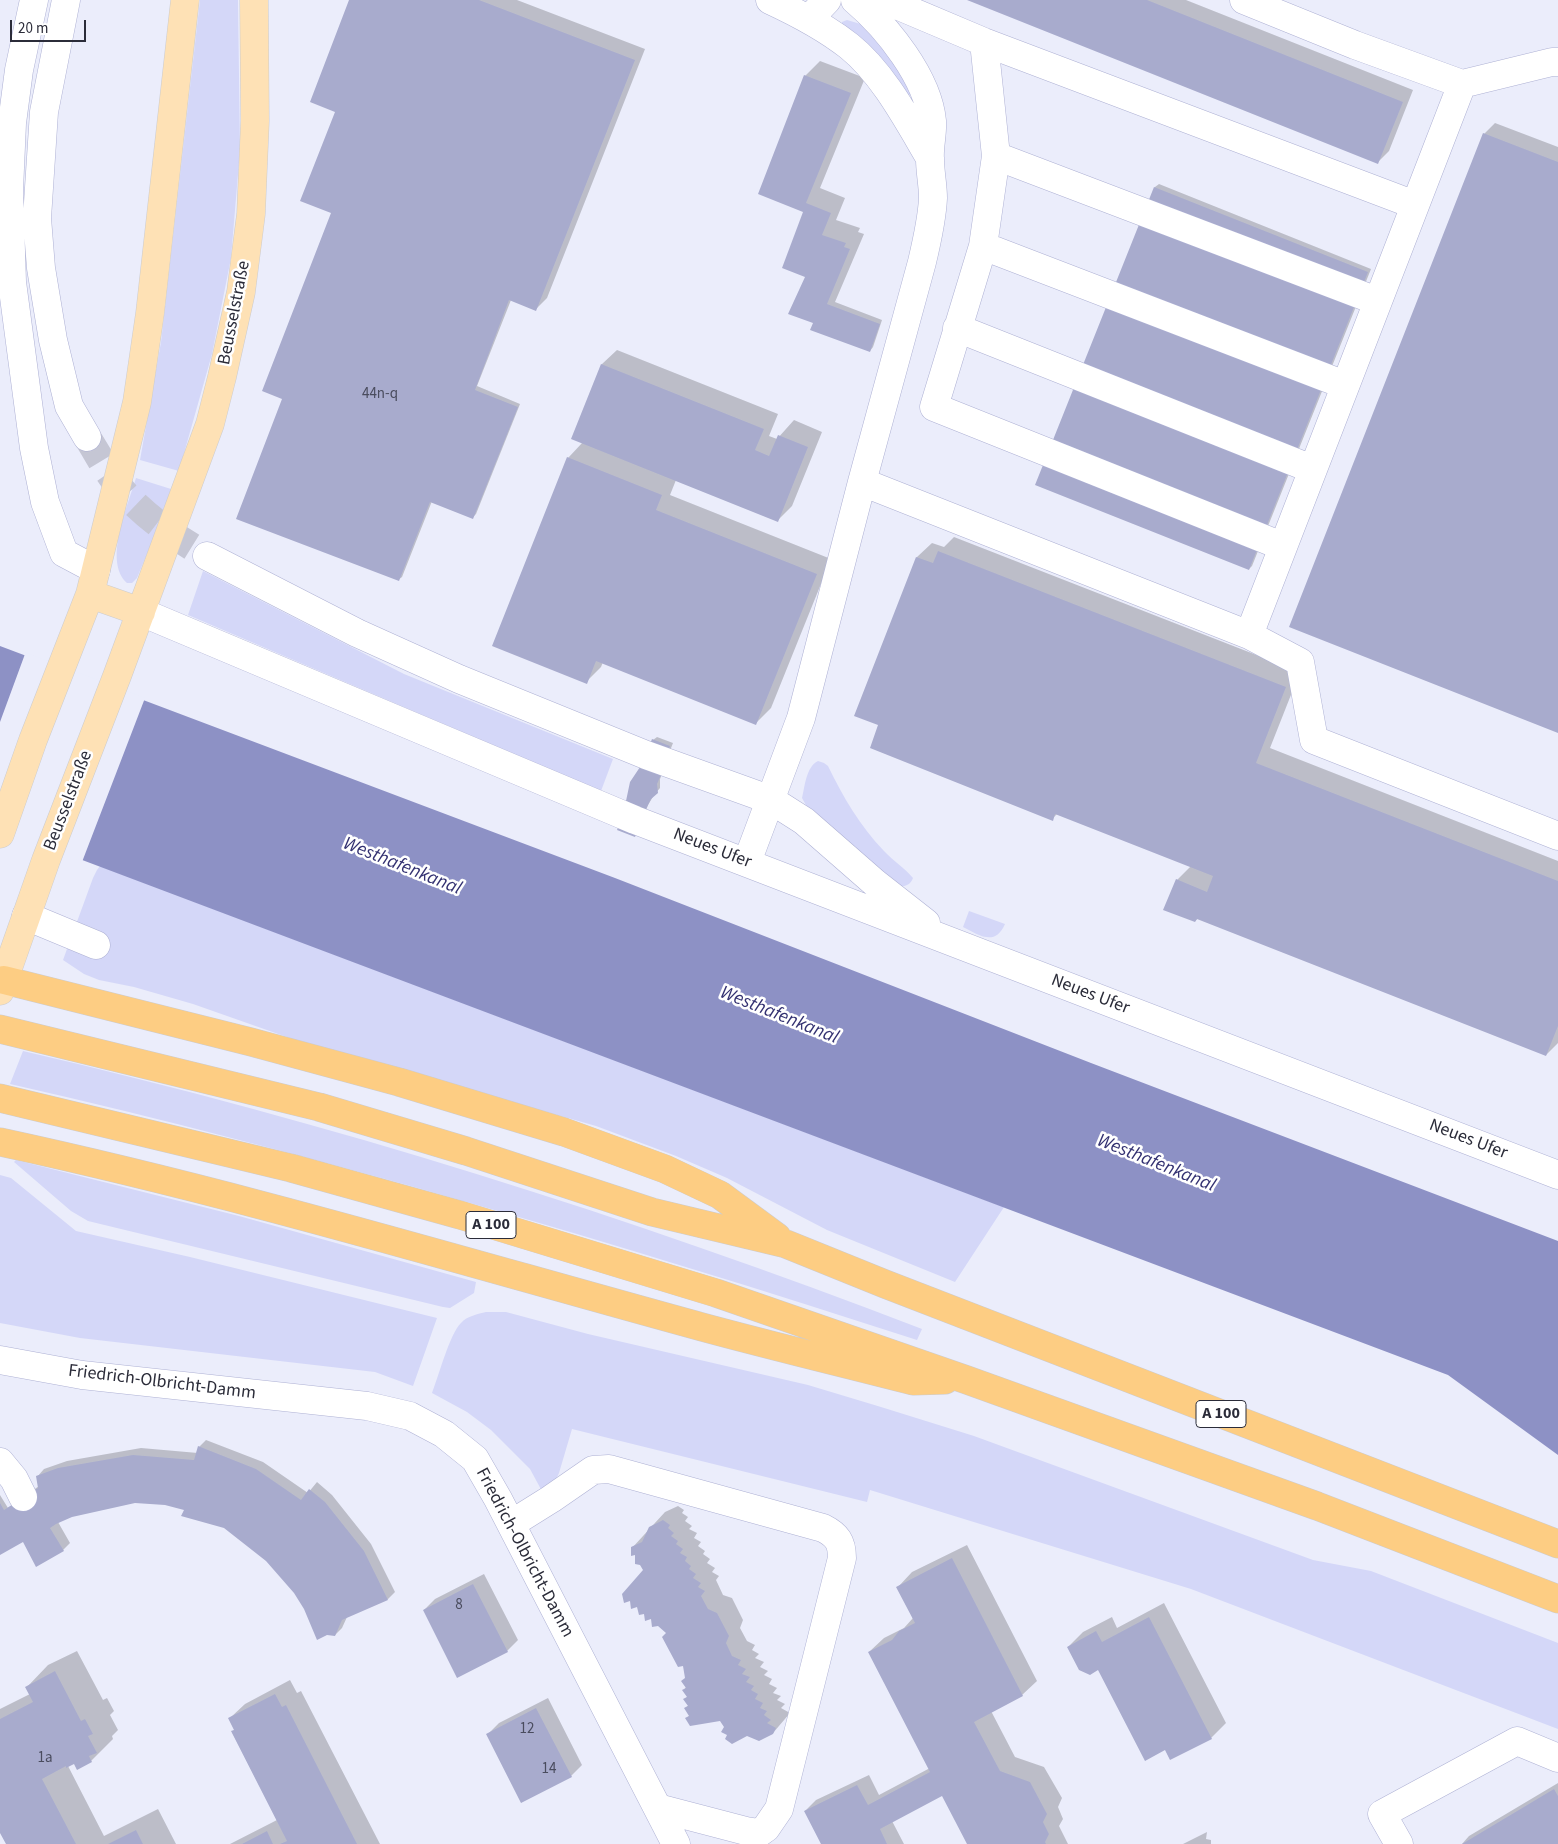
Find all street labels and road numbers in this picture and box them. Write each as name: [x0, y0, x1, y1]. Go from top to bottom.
street label: Beusselstraße: [214, 259, 256, 367]
street label: Beusselstraße: [40, 748, 98, 854]
street label: Neues Ufer: [670, 824, 754, 874]
street label: Neues Ufer: [1048, 970, 1132, 1020]
street label: Neues Ufer: [1426, 1115, 1510, 1165]
road number: A 100: [466, 1212, 516, 1238]
street label: Friedrich-Olbricht-Damm: [67, 1361, 257, 1405]
road number: A 100: [1196, 1400, 1246, 1428]
street label: Friedrich-Olbricht-Damm: [470, 1465, 578, 1641]

